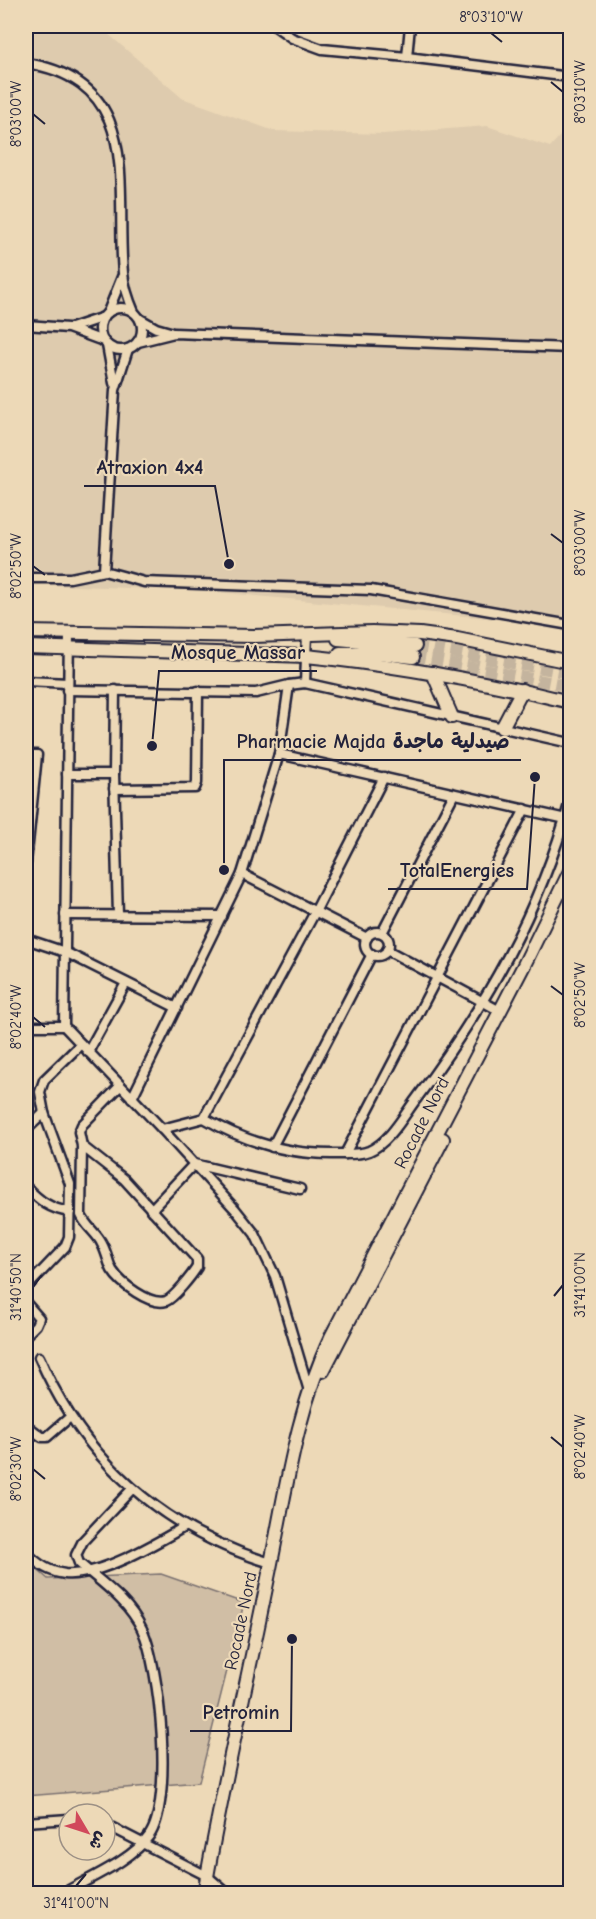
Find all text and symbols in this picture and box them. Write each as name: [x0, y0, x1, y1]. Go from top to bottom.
text: 8°03'10"W: [459, 8, 523, 26]
text: 8°03'10"W: [571, 60, 589, 124]
text: 8°03'00"W: [7, 81, 25, 147]
callout: Atraxion 4x4: [84, 448, 215, 486]
text: Atraxion 4x4: [97, 456, 203, 479]
text: 8°03'00"W: [571, 510, 589, 576]
text: 8°02'50"W: [7, 533, 25, 599]
callout: Mosque Massar: [159, 633, 317, 671]
text: Mosque Massar: [171, 641, 305, 664]
callout: Pharmacie Majda صيدلية ماجدة: [224, 722, 521, 760]
text: Pharmacie Majda صيدلية ماجدة: [237, 730, 509, 753]
callout: TotalEnergies: [388, 851, 527, 889]
text: TotalEnergies: [400, 859, 514, 882]
text: 8°02'50"W: [571, 962, 589, 1028]
text: 8°02'40"W: [7, 985, 25, 1049]
street label: Rocade Nord: [390, 1074, 454, 1172]
text: 31°41'00"N: [571, 1252, 589, 1318]
text: 31°40'50"N: [7, 1253, 25, 1321]
text: 8°02'40"W: [571, 1415, 589, 1479]
text: 8°02'30"W: [7, 1436, 25, 1502]
street label: Rocade Nord: [220, 1570, 262, 1672]
callout: Petromin: [190, 1693, 291, 1731]
text: Petromin: [202, 1701, 280, 1724]
north arrow: [57, 1802, 117, 1862]
text: ش: [85, 1828, 110, 1853]
text: 31°41'00"N: [43, 1894, 109, 1912]

